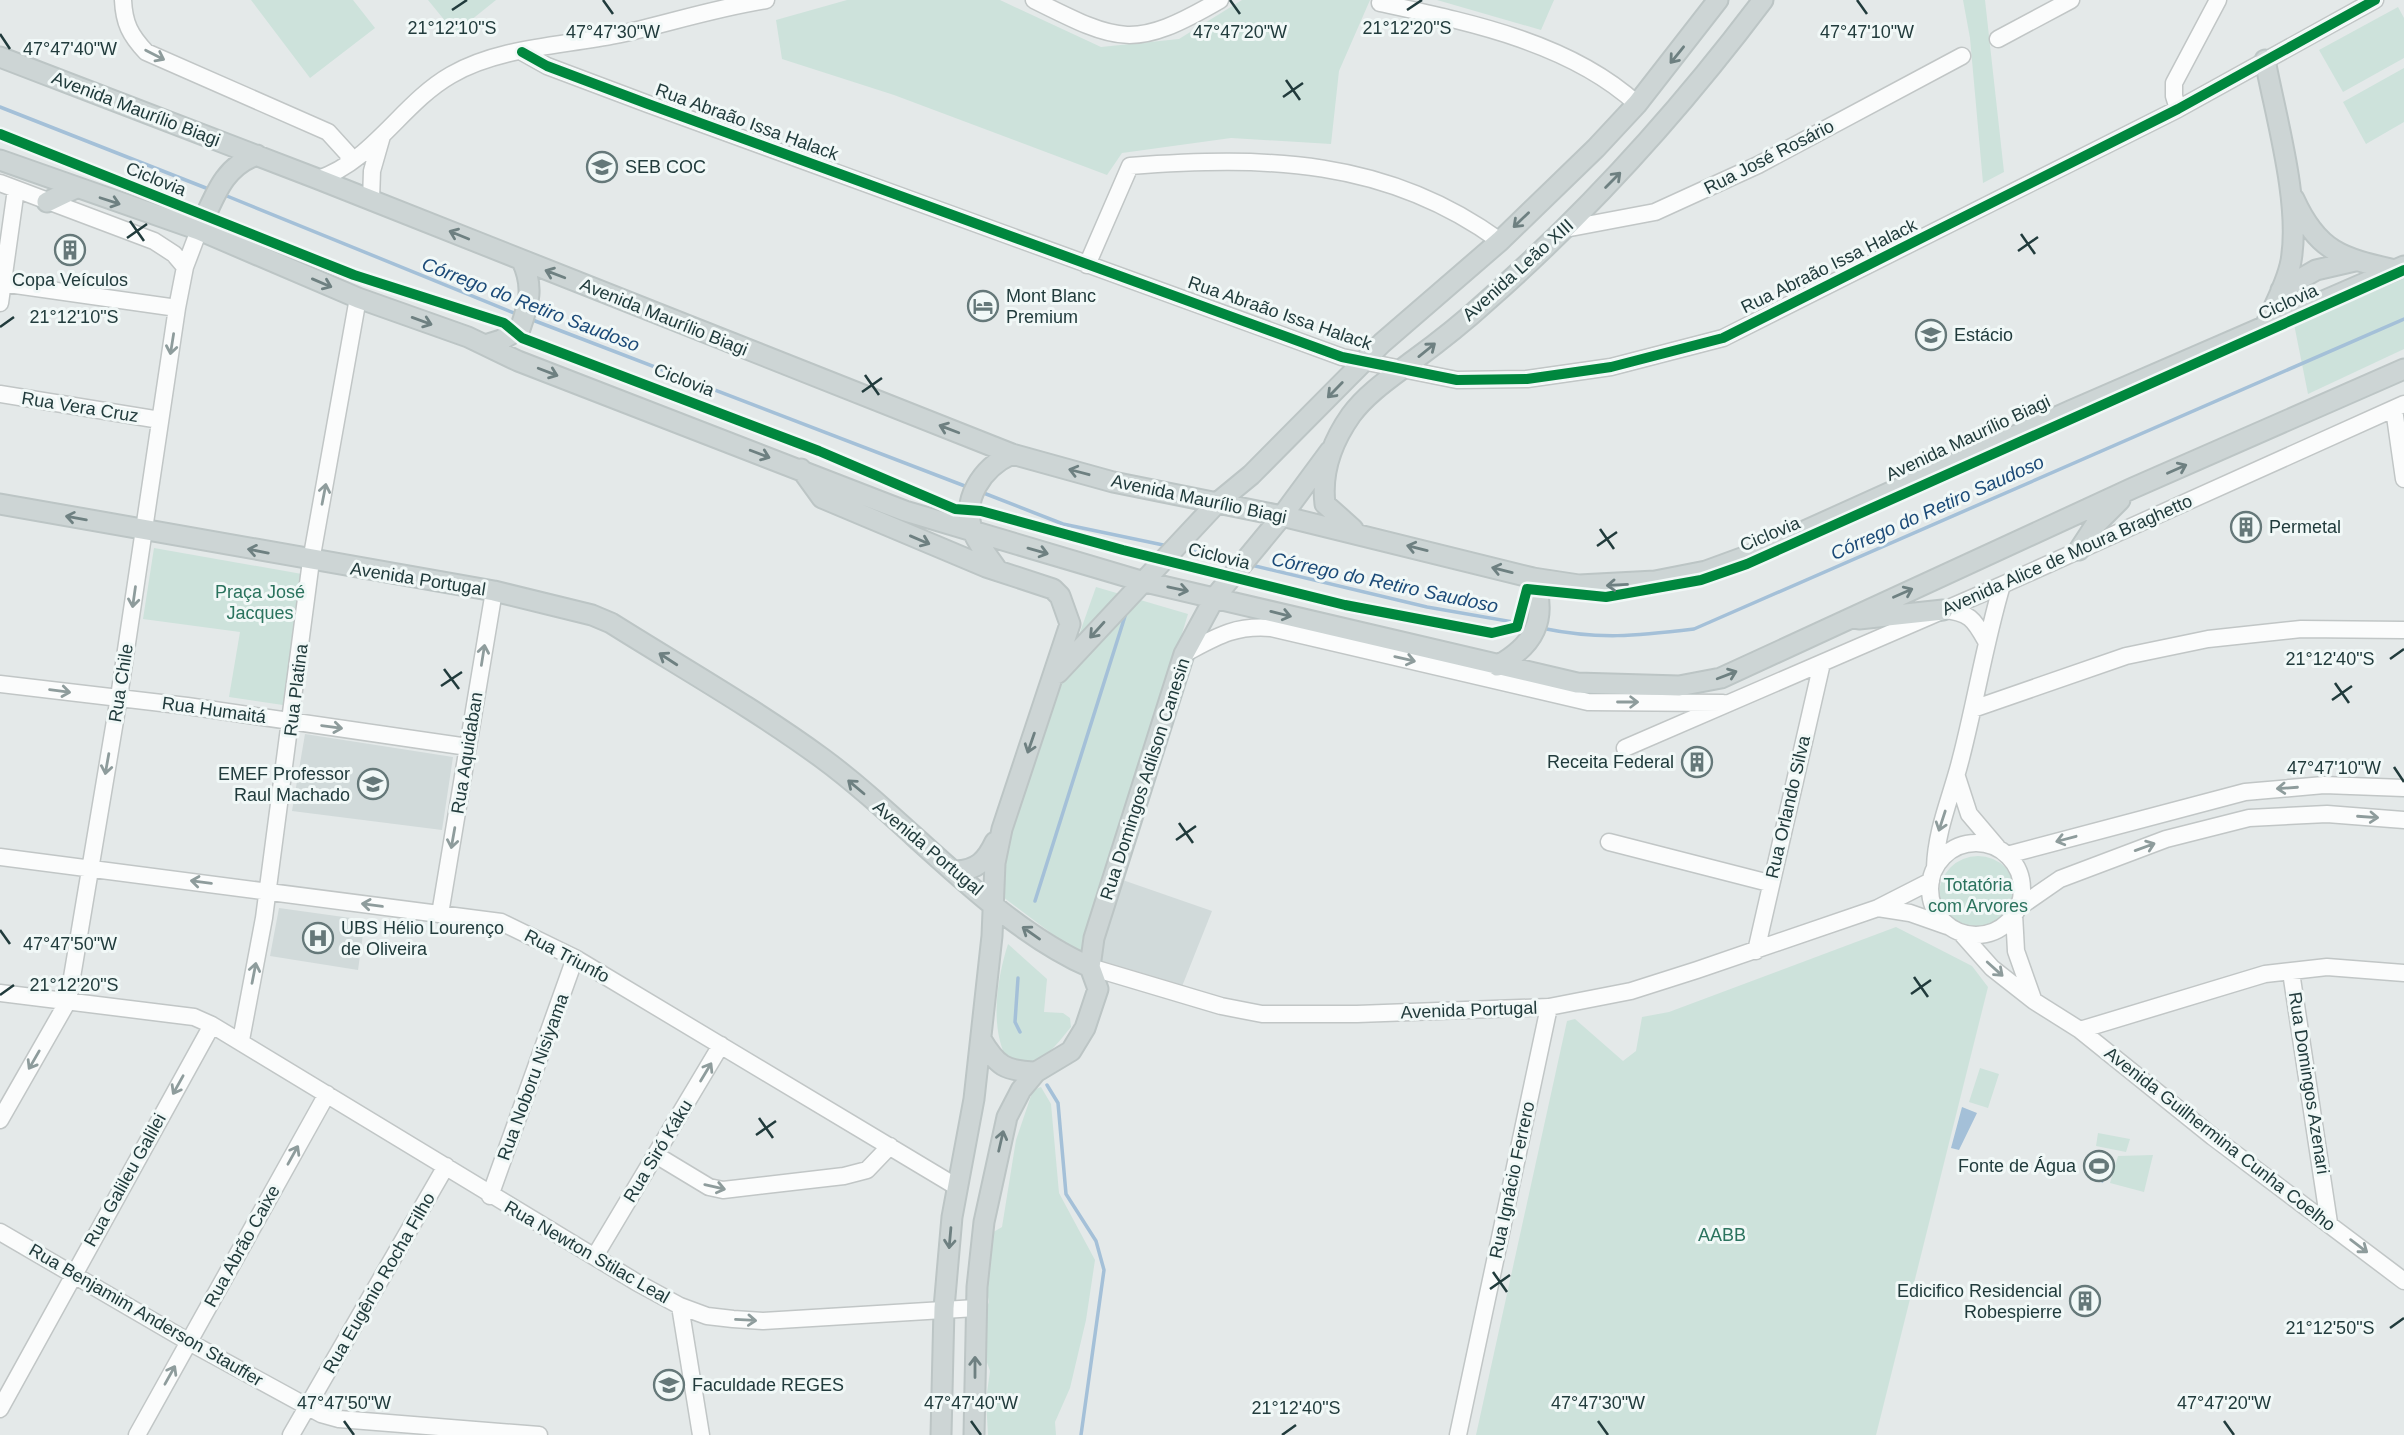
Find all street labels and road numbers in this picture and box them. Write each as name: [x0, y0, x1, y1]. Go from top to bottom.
street label: Avenida Maurílio Biagi: [49, 68, 223, 150]
street label: Rua Abraão Issa Halack: [653, 80, 842, 165]
street label: Rua José Rosário: [1701, 116, 1837, 198]
street label: Ciclovia: [123, 158, 190, 200]
street label: Rua Abraão Issa Halack: [1738, 214, 1921, 317]
street label: Avenida Leão XIII: [1459, 215, 1577, 325]
street label: Rua Abraão Issa Halack: [1185, 272, 1375, 354]
street label: Avenida Maurílio Biagi: [577, 274, 751, 360]
street label: Ciclovia: [2255, 280, 2322, 324]
street label: Ciclovia: [651, 359, 718, 401]
street label: Rua Vera Cruz: [20, 388, 140, 426]
street label: Avenida Maurílio Biagi: [1883, 391, 2053, 485]
street label: Avenida Maurílio Biagi: [1109, 471, 1289, 527]
street label: Avenida Alice de Moura Braghetto: [1939, 491, 2195, 619]
street label: Ciclovia: [1737, 512, 1804, 556]
street label: Ciclovia: [1186, 539, 1253, 574]
street label: Avenida Portugal: [349, 558, 487, 600]
street label: Rua Chile: [105, 642, 137, 724]
street label: Rua Platina: [280, 642, 312, 737]
street label: Rua Domingos Adilson Canesin: [1096, 656, 1194, 902]
street label: Rua Aquidaban: [447, 691, 487, 815]
street label: Rua Humaitá: [161, 693, 268, 727]
street label: Rua Orlando Silva: [1762, 733, 1814, 880]
street label: Avenida Portugal: [869, 796, 987, 900]
street label: Rua Triunfo: [521, 925, 613, 987]
street label: Rua Noboru Nisiyama: [493, 990, 573, 1163]
street label: Rua Domingos Azenari: [2285, 991, 2333, 1175]
street label: Avenida Portugal: [1400, 998, 1538, 1022]
street label: Avenida Guilhermina Cunha Coelho: [2101, 1043, 2339, 1235]
street label: Rua Siró Káku: [620, 1096, 696, 1206]
street label: Rua Ignácio Ferrero: [1486, 1100, 1538, 1260]
street label: Rua Galileu Galilei: [80, 1110, 170, 1250]
street label: Rua Abrão Caixe: [200, 1182, 284, 1310]
street label: Rua Eugênio Rocha Filho: [319, 1189, 439, 1377]
street label: Rua Newton Stilac Leal: [501, 1197, 673, 1307]
street label: Rua Benjamim Anderson Stauffer: [25, 1240, 267, 1390]

